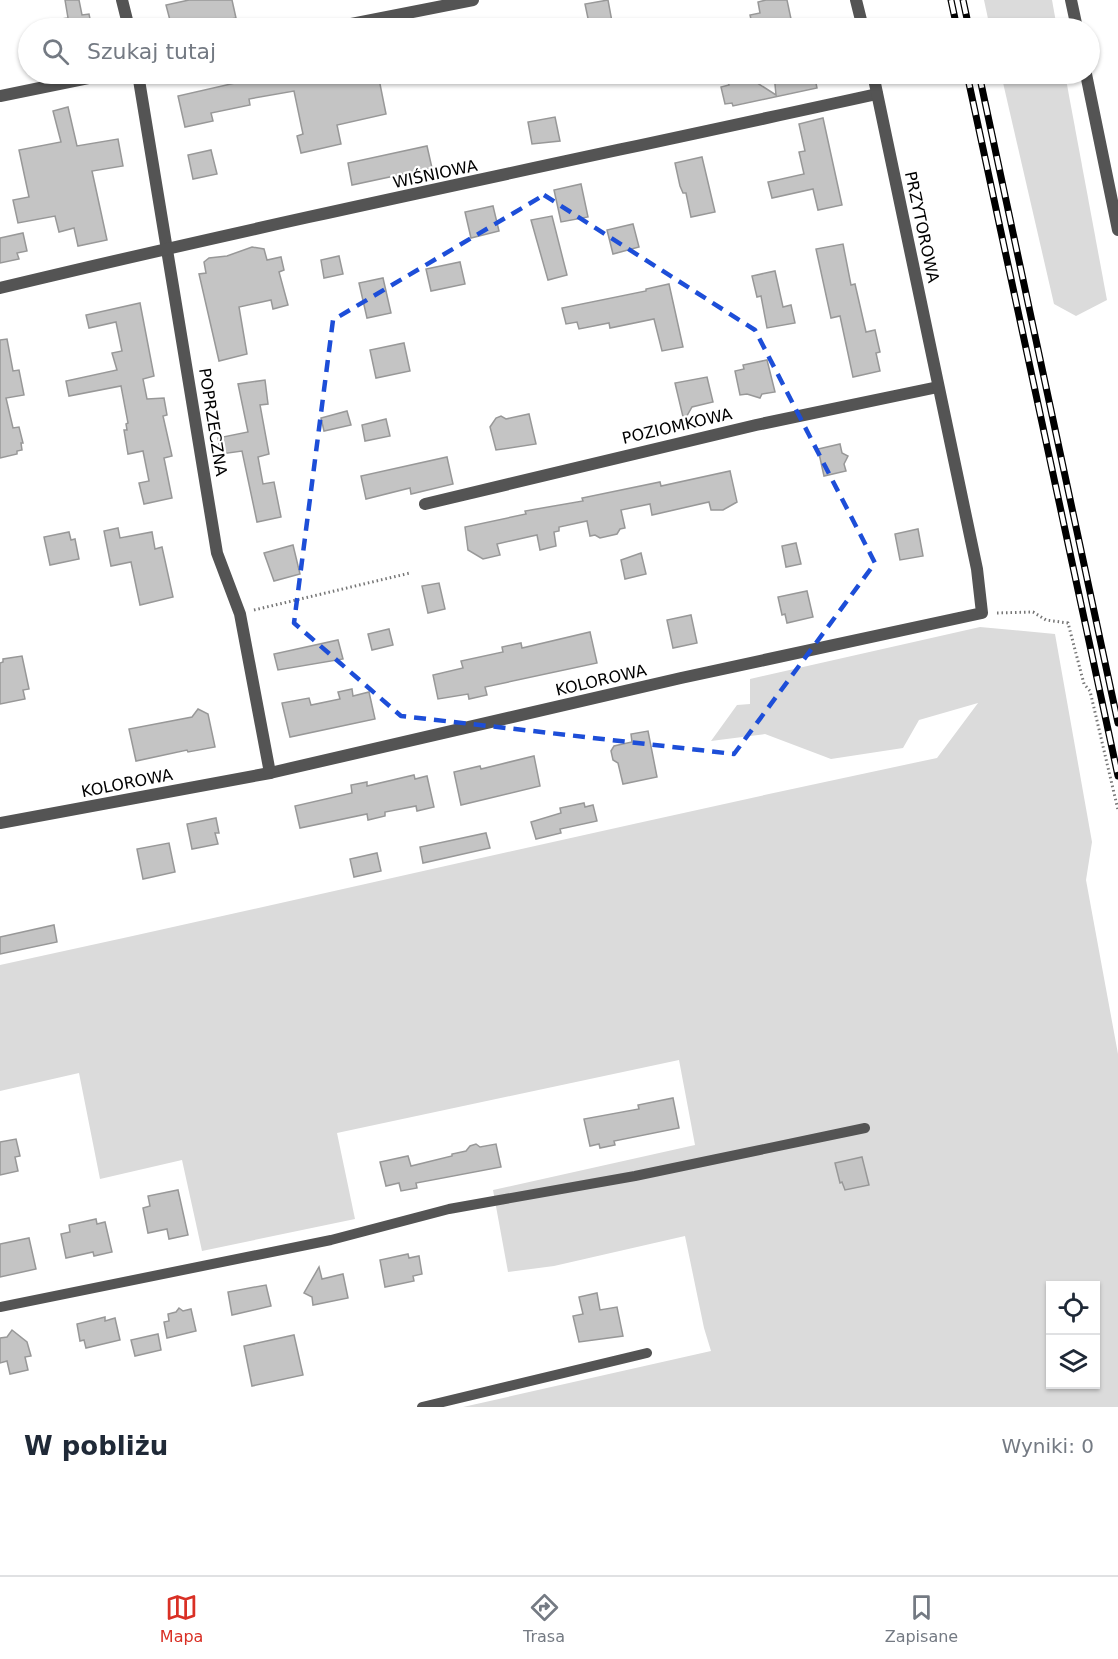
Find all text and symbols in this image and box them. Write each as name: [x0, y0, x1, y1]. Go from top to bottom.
search box: [18, 18, 1100, 84]
icon: search: [39, 35, 72, 68]
text: Szukaj tutaj: [87, 39, 216, 64]
street label: WIŚNIOWA: [391, 156, 479, 192]
street label: PRZYTOROWA: [901, 170, 943, 285]
street label: POPRZECZNA: [195, 367, 231, 477]
street label: POZIOMKOWA: [620, 404, 734, 448]
street label: KOLOROWA: [554, 660, 648, 700]
street label: KOLOROWA: [80, 765, 174, 801]
map controls: [1046, 1281, 1100, 1389]
button: locate: [1046, 1281, 1100, 1335]
button: layers: [1046, 1335, 1100, 1389]
text: W pobliżu: [24, 1431, 168, 1461]
text: Wyniki: 0: [1002, 1434, 1094, 1458]
tab: Mapa: [160, 1591, 203, 1646]
tab: Trasa: [523, 1591, 565, 1646]
tab: Zapisane: [885, 1591, 958, 1646]

